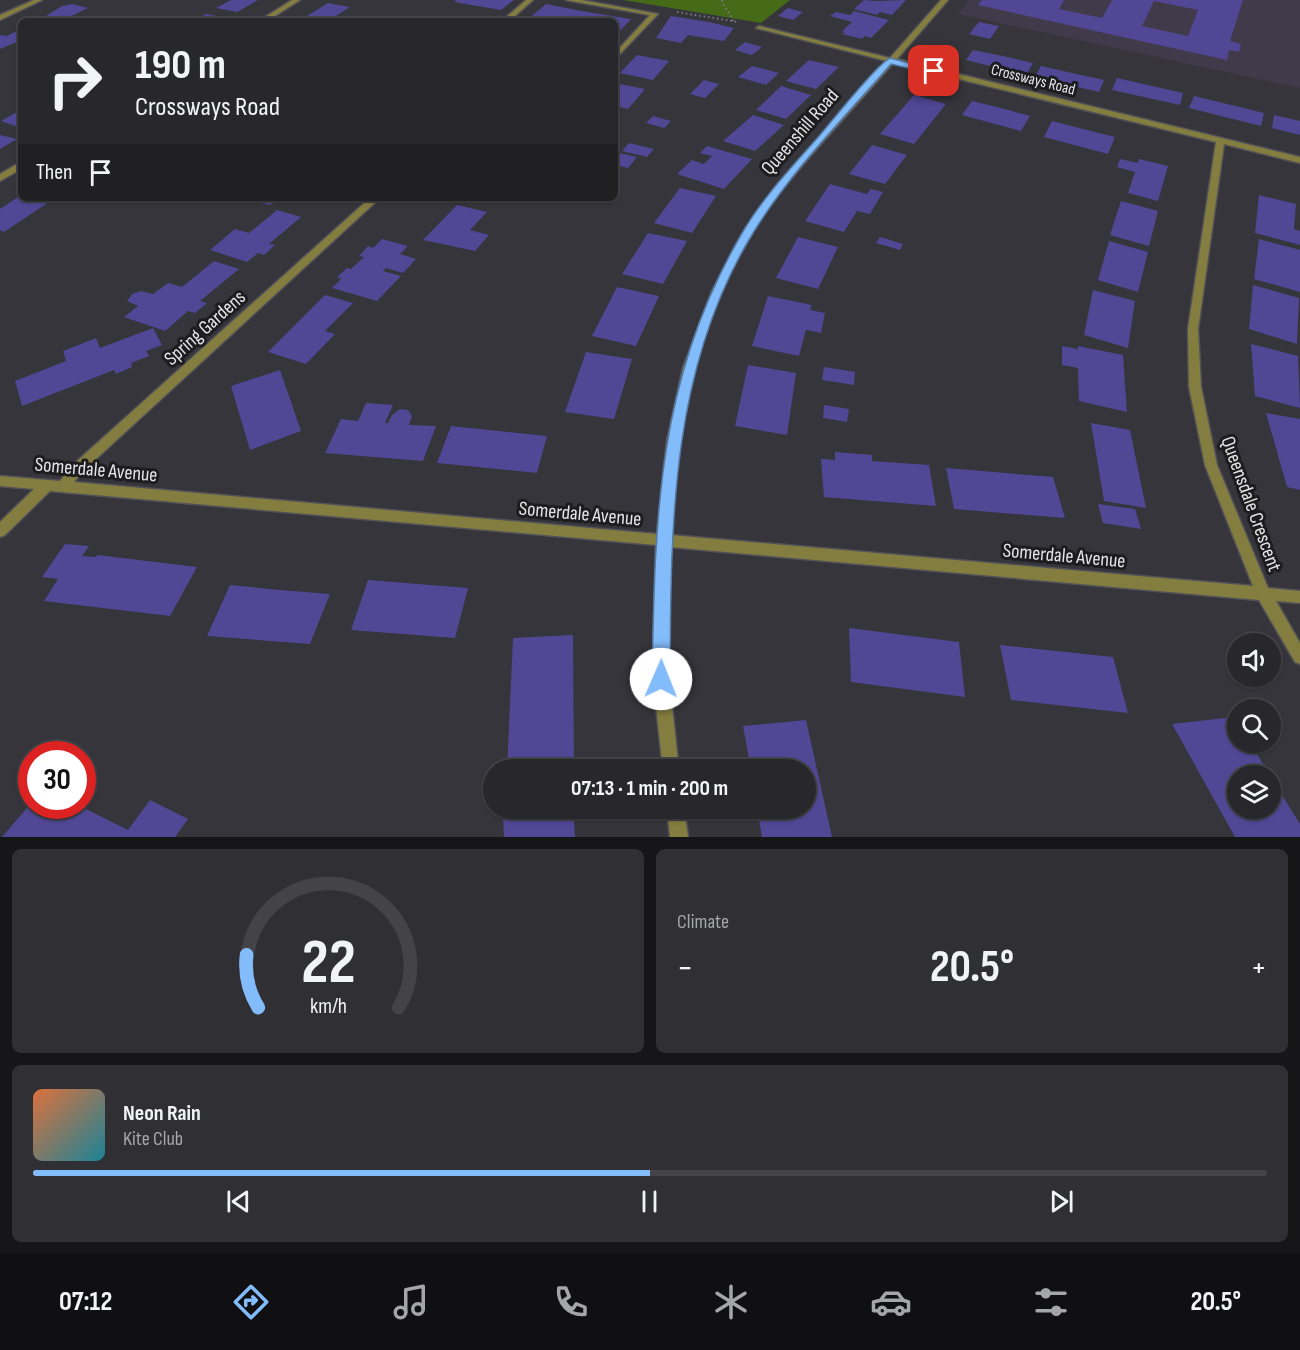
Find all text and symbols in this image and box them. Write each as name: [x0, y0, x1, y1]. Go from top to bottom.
text: 190 m: [135, 40, 226, 91]
icon: right: [36, 42, 114, 120]
pin: [908, 45, 959, 96]
icon: arrive: [917, 54, 950, 87]
street label: Crossways Road: [989, 60, 1077, 100]
street label: Queenshill Road: [756, 84, 844, 180]
text: Crossways Road: [135, 91, 280, 123]
icon: arrive: [84, 156, 117, 189]
text: Then: [36, 159, 72, 186]
street label: Spring Gardens: [159, 285, 251, 371]
street label: Queensdale Crescent: [1215, 433, 1287, 575]
street label: Somerdale Avenue: [34, 453, 158, 487]
street label: Somerdale Avenue: [518, 497, 642, 531]
street label: Somerdale Avenue: [1002, 539, 1126, 573]
map controls: [1227, 633, 1281, 819]
button: sound: [1227, 633, 1281, 687]
position arrow: [629, 647, 693, 711]
button: search: [1227, 699, 1281, 753]
speed limit sign: 30: [18, 741, 96, 819]
button: layers: [1227, 765, 1281, 819]
text: 07:13 · 1 min · 200 m: [571, 775, 728, 802]
text: Climate: [677, 910, 729, 934]
text: 22: [301, 926, 355, 1001]
text: 20.5°: [930, 940, 1014, 995]
text: −: [677, 948, 693, 988]
text: +: [1251, 948, 1267, 988]
text: km/h: [309, 994, 347, 1019]
text: Neon Rain: [123, 1100, 201, 1127]
text: Kite Club: [123, 1127, 183, 1151]
icon: previous: [222, 1185, 255, 1218]
icon: pause: [633, 1185, 666, 1218]
icon: next: [1045, 1185, 1078, 1218]
icon: directions: [230, 1281, 272, 1323]
icon: music: [390, 1281, 432, 1323]
icon: phone: [550, 1281, 592, 1323]
icon: climate: [710, 1281, 752, 1323]
icon: car: [870, 1281, 912, 1323]
icon: filters: [1030, 1281, 1072, 1323]
text: 07:12: [59, 1286, 112, 1318]
text: 20.5°: [1190, 1286, 1241, 1318]

